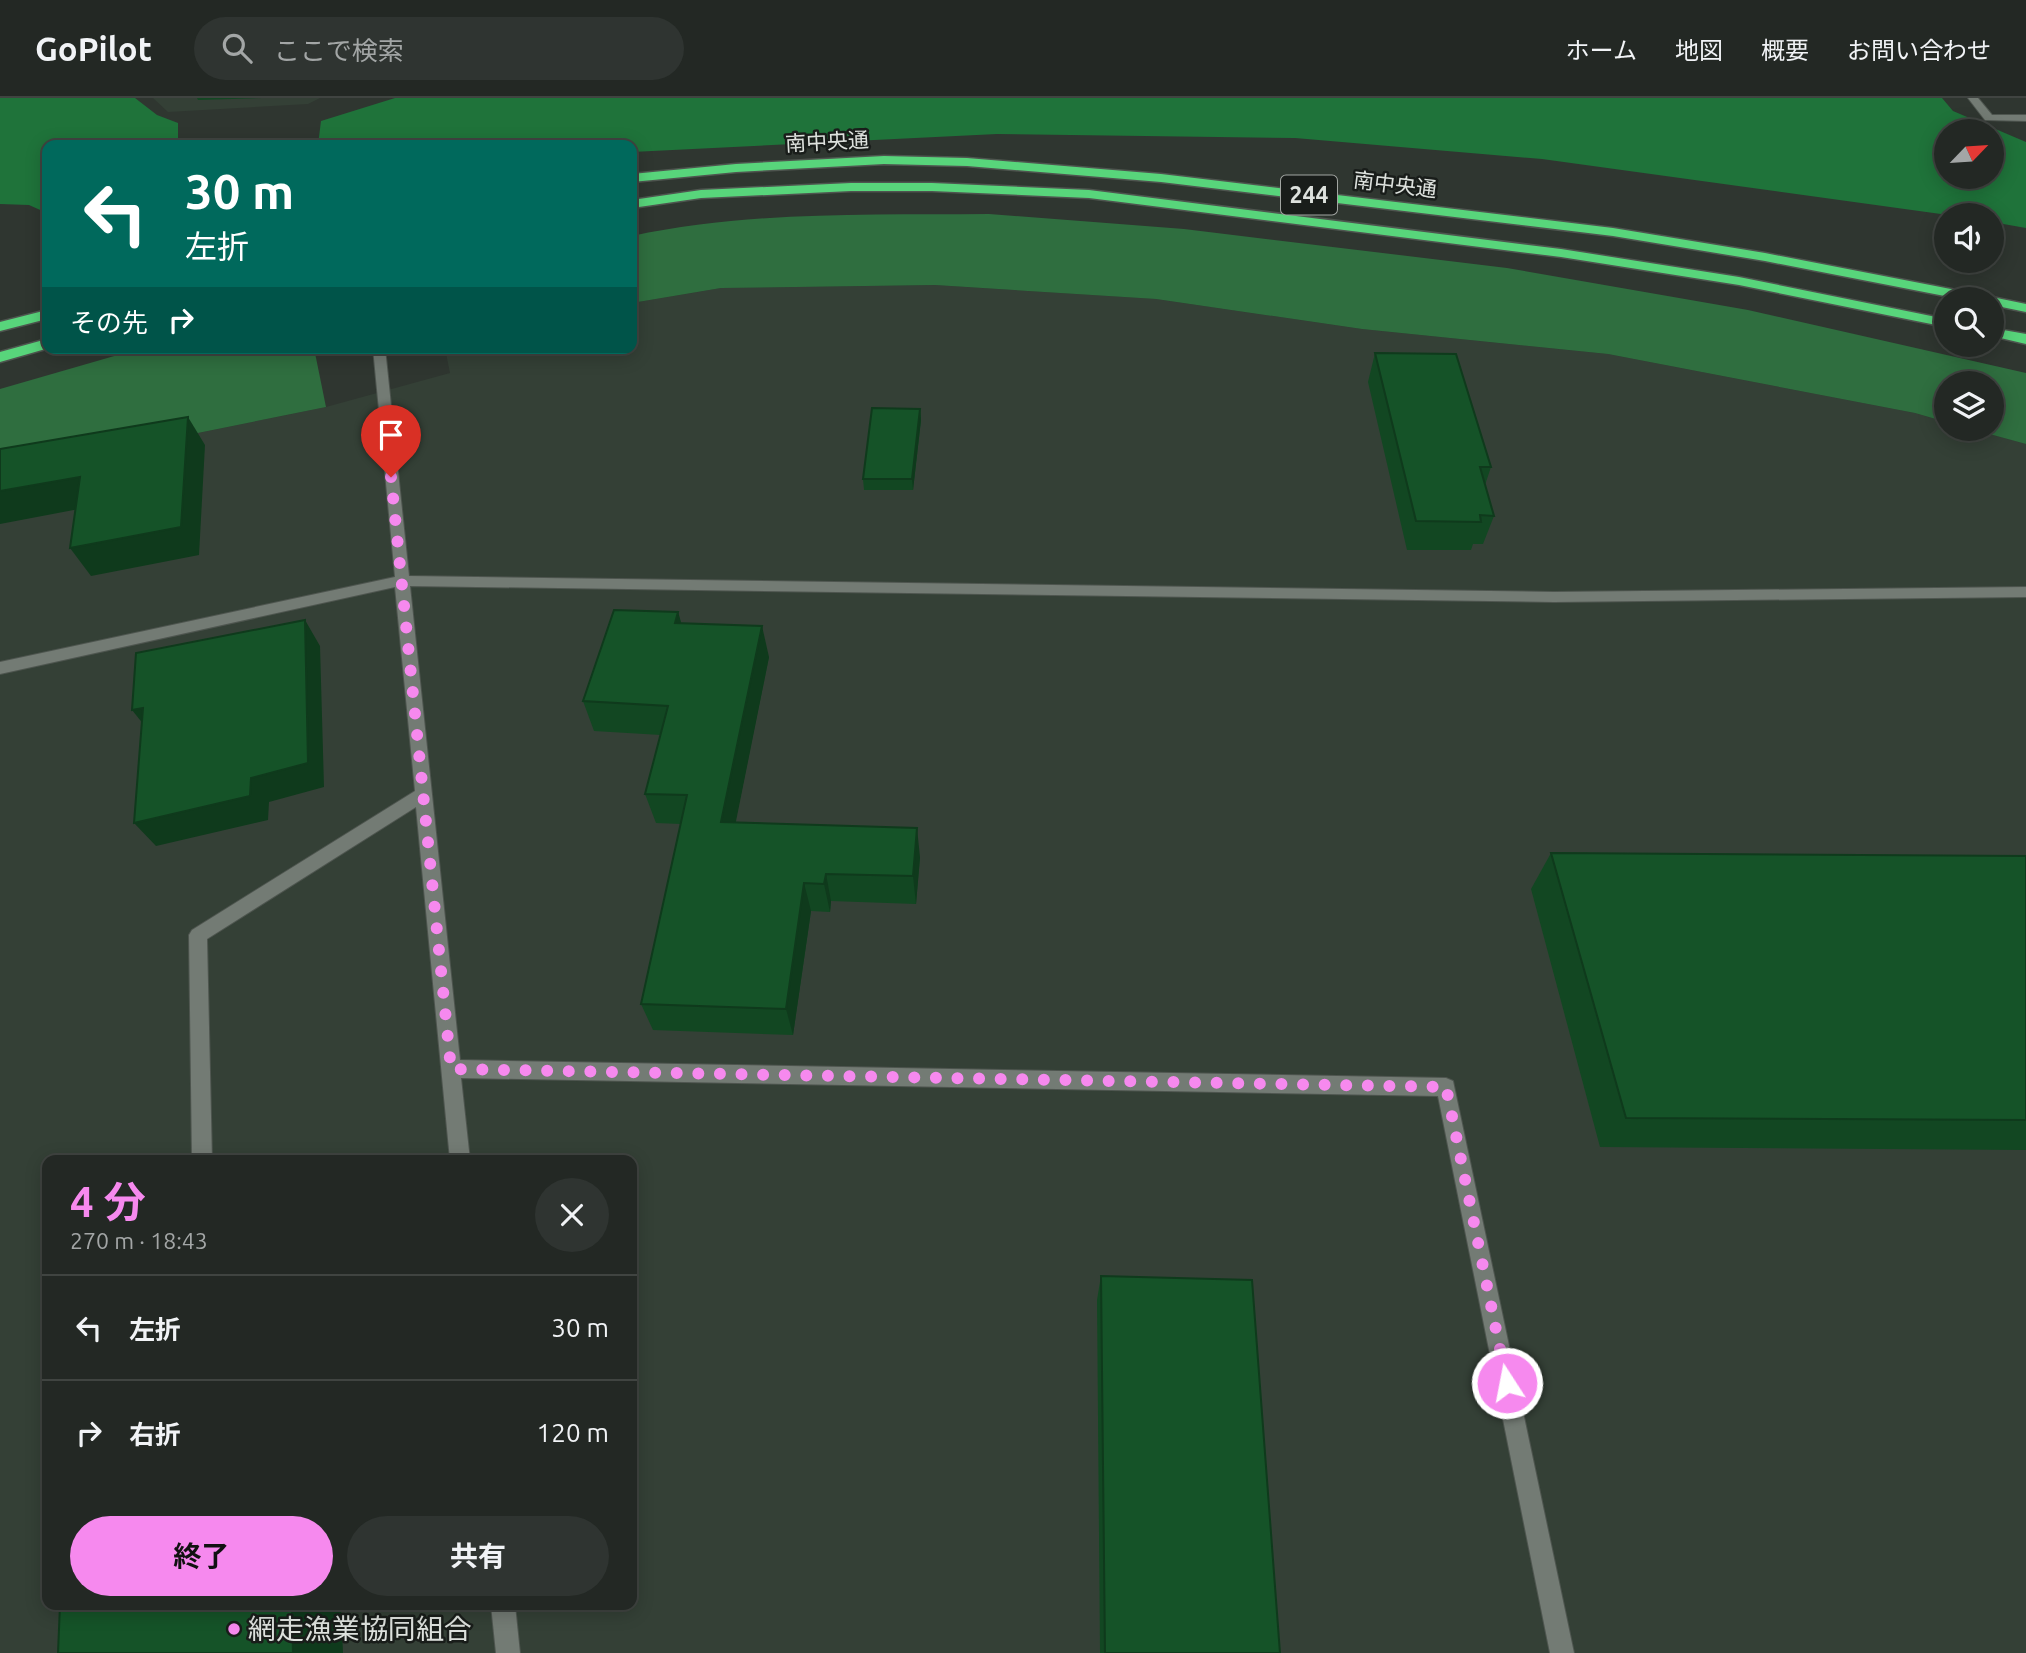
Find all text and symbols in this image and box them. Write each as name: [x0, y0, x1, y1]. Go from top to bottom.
search box: [194, 17, 684, 80]
icon: search: [218, 29, 256, 67]
text: GoPilot: [35, 30, 152, 67]
text: ここで検索: [274, 36, 404, 65]
text: ホーム: [1566, 37, 1637, 64]
text: 地図: [1675, 37, 1723, 64]
text: 概要: [1761, 37, 1809, 64]
text: お問い合わせ: [1847, 37, 1991, 64]
north arrow: [1934, 119, 2004, 189]
map controls: [1934, 119, 2004, 441]
street label: 南中央通: [784, 127, 870, 155]
text: 30 m: [185, 163, 294, 218]
street label: 南中央通: [1352, 167, 1438, 201]
icon: left: [70, 168, 161, 259]
road number: 244: [1281, 176, 1337, 214]
button: sound: [1934, 203, 2004, 273]
text: 左折: [185, 228, 249, 264]
button: search: [1934, 287, 2004, 357]
icon: right: [162, 301, 200, 339]
text: その先: [70, 308, 148, 337]
button: layers: [1934, 371, 2004, 441]
pin: [361, 405, 421, 477]
icon: arrive: [372, 416, 410, 454]
text: 4 分: [70, 1178, 146, 1225]
button: close: [535, 1178, 609, 1252]
text: 270 m · 18:43: [70, 1228, 208, 1253]
icon: left: [70, 1309, 108, 1347]
text: 30 m: [551, 1313, 609, 1342]
text: 左折: [129, 1315, 181, 1344]
position arrow: [1470, 1346, 1544, 1420]
icon: right: [70, 1414, 108, 1452]
text: 120 m: [537, 1418, 609, 1447]
text: 右折: [129, 1420, 181, 1449]
button: 終了: [70, 1516, 333, 1596]
button: 共有: [347, 1516, 609, 1596]
place label: 網走漁業協同組合: [248, 1613, 472, 1644]
marker: 網走漁業協同組合: [226, 1621, 242, 1637]

